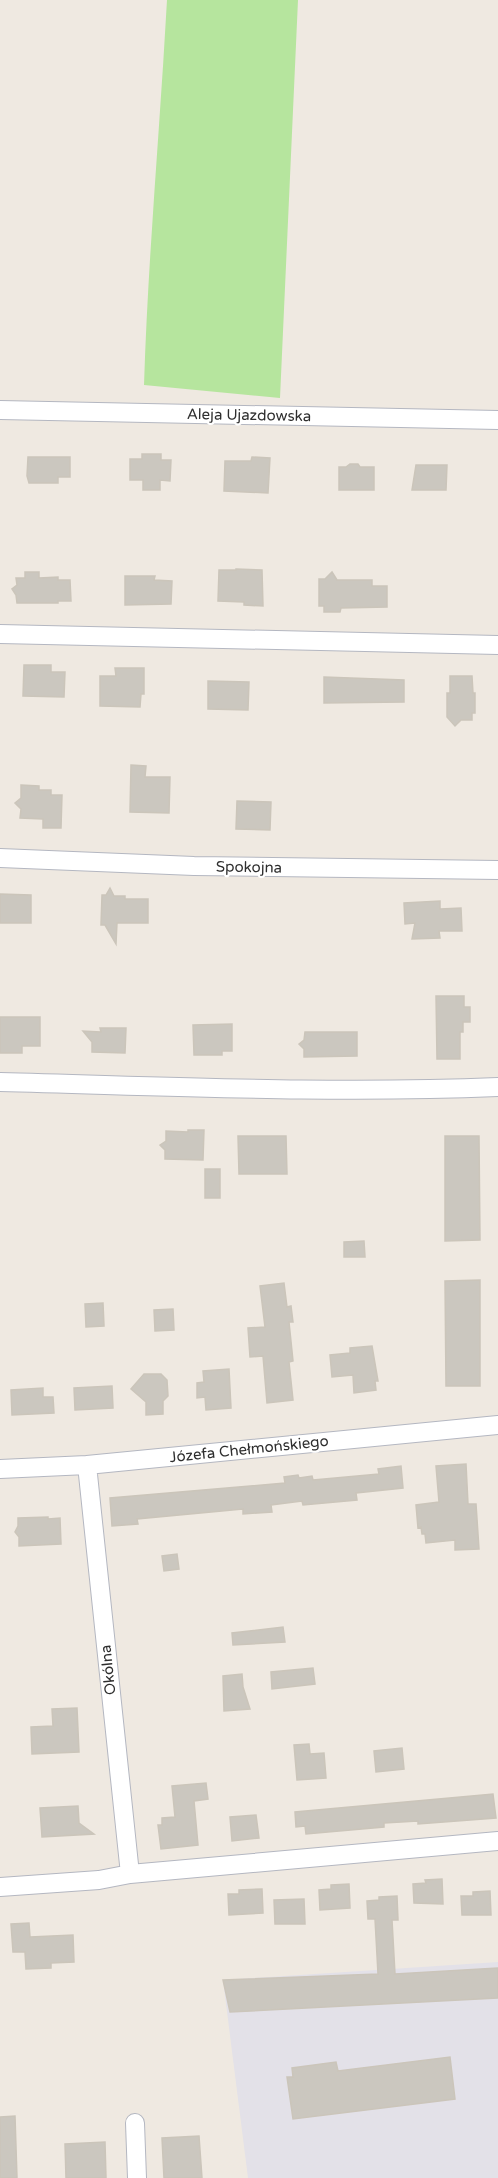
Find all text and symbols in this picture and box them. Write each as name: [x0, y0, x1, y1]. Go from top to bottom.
street label: Aleja Ujazdowska: [187, 405, 311, 425]
street label: Spokojna: [216, 857, 282, 877]
street label: Józefa Chełmońskiego: [168, 1432, 330, 1466]
street label: Okólna: [96, 1644, 120, 1696]

